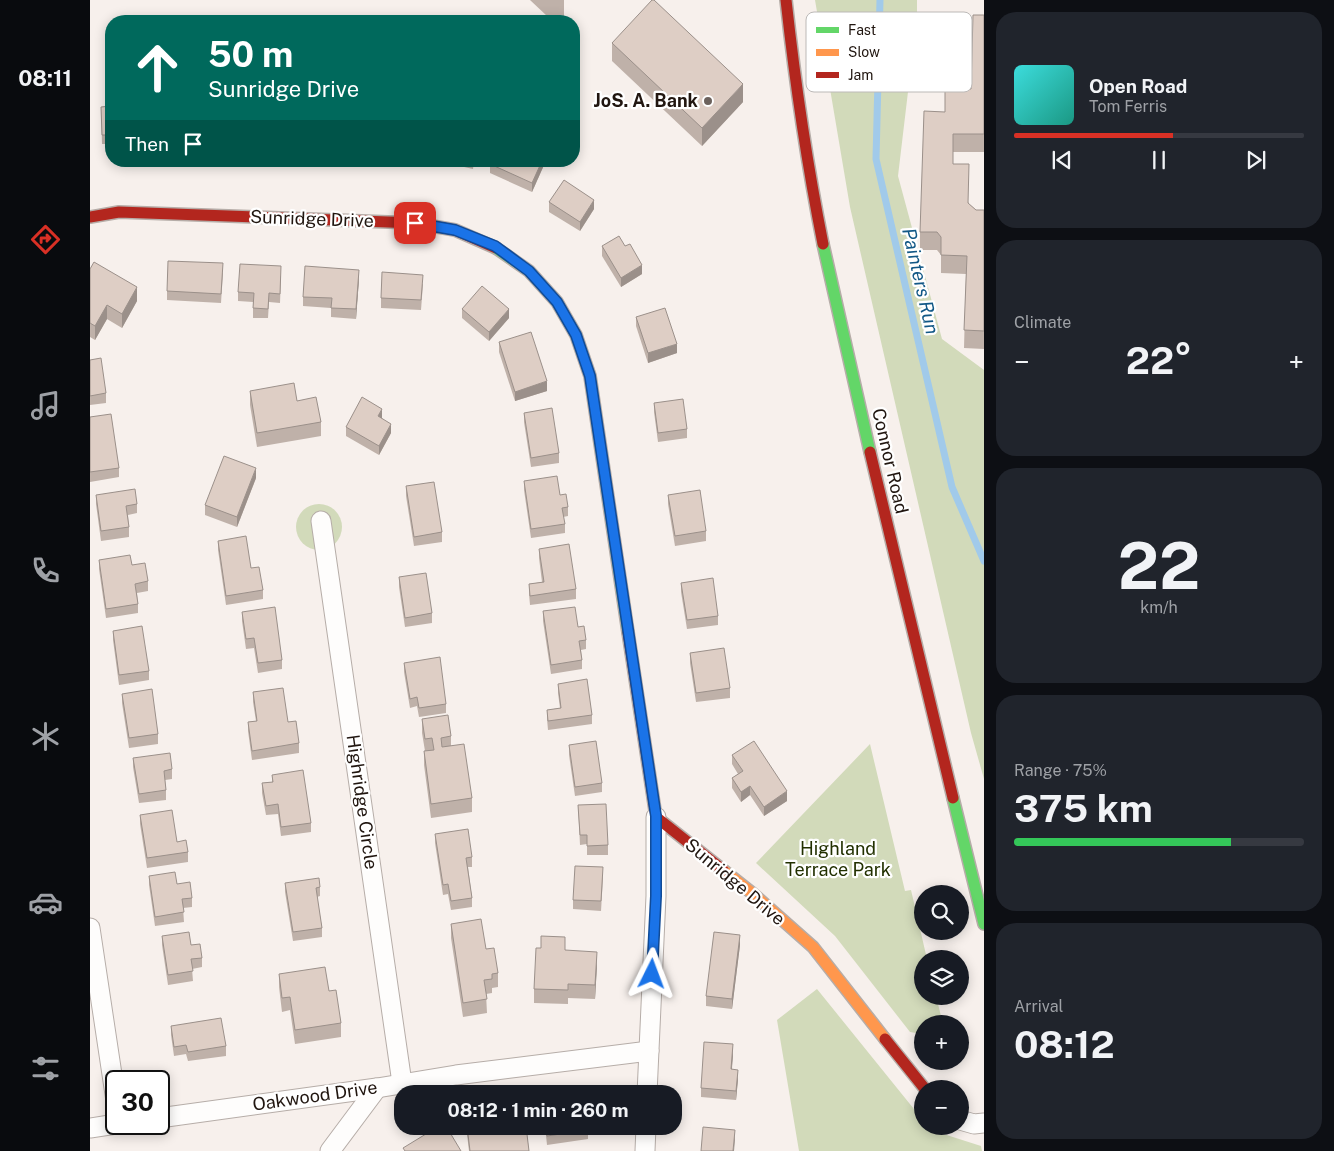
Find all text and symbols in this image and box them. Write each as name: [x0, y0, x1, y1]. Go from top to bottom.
legend: [806, 12, 972, 92]
text: Fast: [848, 22, 876, 38]
text: 50 m: [208, 34, 293, 75]
icon: ahead: [125, 35, 190, 100]
text: Slow: [848, 44, 880, 60]
text: 08:11: [18, 65, 72, 91]
text: Jam: [848, 67, 873, 83]
text: Open Road: [1089, 75, 1187, 97]
text: Sunridge Drive: [208, 76, 359, 102]
place label: JoS. A. Bank: [594, 90, 699, 111]
marker: JoS. A. Bank: [702, 95, 714, 107]
text: Tom Ferris: [1089, 97, 1167, 116]
icon: arrive: [179, 130, 207, 158]
text: Then: [125, 133, 169, 155]
icon: previous: [1048, 146, 1076, 174]
icon: pause: [1145, 146, 1173, 174]
icon: next: [1242, 146, 1270, 174]
pin: [394, 202, 436, 244]
street label: Sunridge Drive: [250, 206, 374, 231]
icon: arrive: [401, 209, 429, 237]
icon: directions: [28, 222, 63, 257]
water label: Painters Run: [898, 226, 944, 336]
text: Climate: [1014, 313, 1071, 332]
text: 22°: [1126, 338, 1192, 383]
text: −: [1014, 345, 1030, 378]
text: +: [1288, 345, 1304, 378]
icon: music: [28, 388, 63, 423]
street label: Connor Road: [868, 406, 913, 516]
text: 22: [1118, 527, 1200, 604]
icon: phone: [28, 553, 63, 588]
text: km/h: [1140, 598, 1178, 617]
icon: climate: [28, 719, 63, 754]
street label: Highridge Circle: [343, 733, 382, 871]
text: Range · 75%: [1014, 761, 1107, 780]
text: 375 km: [1014, 786, 1153, 831]
street label: Sunridge Drive: [681, 834, 789, 929]
park label: Highland Terrace Park: [785, 838, 891, 880]
icon: car: [28, 885, 63, 920]
map controls: [914, 885, 969, 1135]
button: search: [914, 885, 969, 940]
position arrow: [625, 947, 677, 999]
button: layers: [914, 950, 969, 1005]
text: Arrival: [1014, 997, 1063, 1016]
button: +: [914, 1015, 969, 1070]
text: 08:12: [1014, 1022, 1115, 1067]
icon: filters: [28, 1051, 63, 1086]
speed limit sign: 30: [105, 1070, 170, 1135]
street label: Oakwood Drive: [251, 1076, 379, 1115]
button: −: [914, 1080, 969, 1135]
text: 08:12 · 1 min · 260 m: [447, 1099, 629, 1121]

